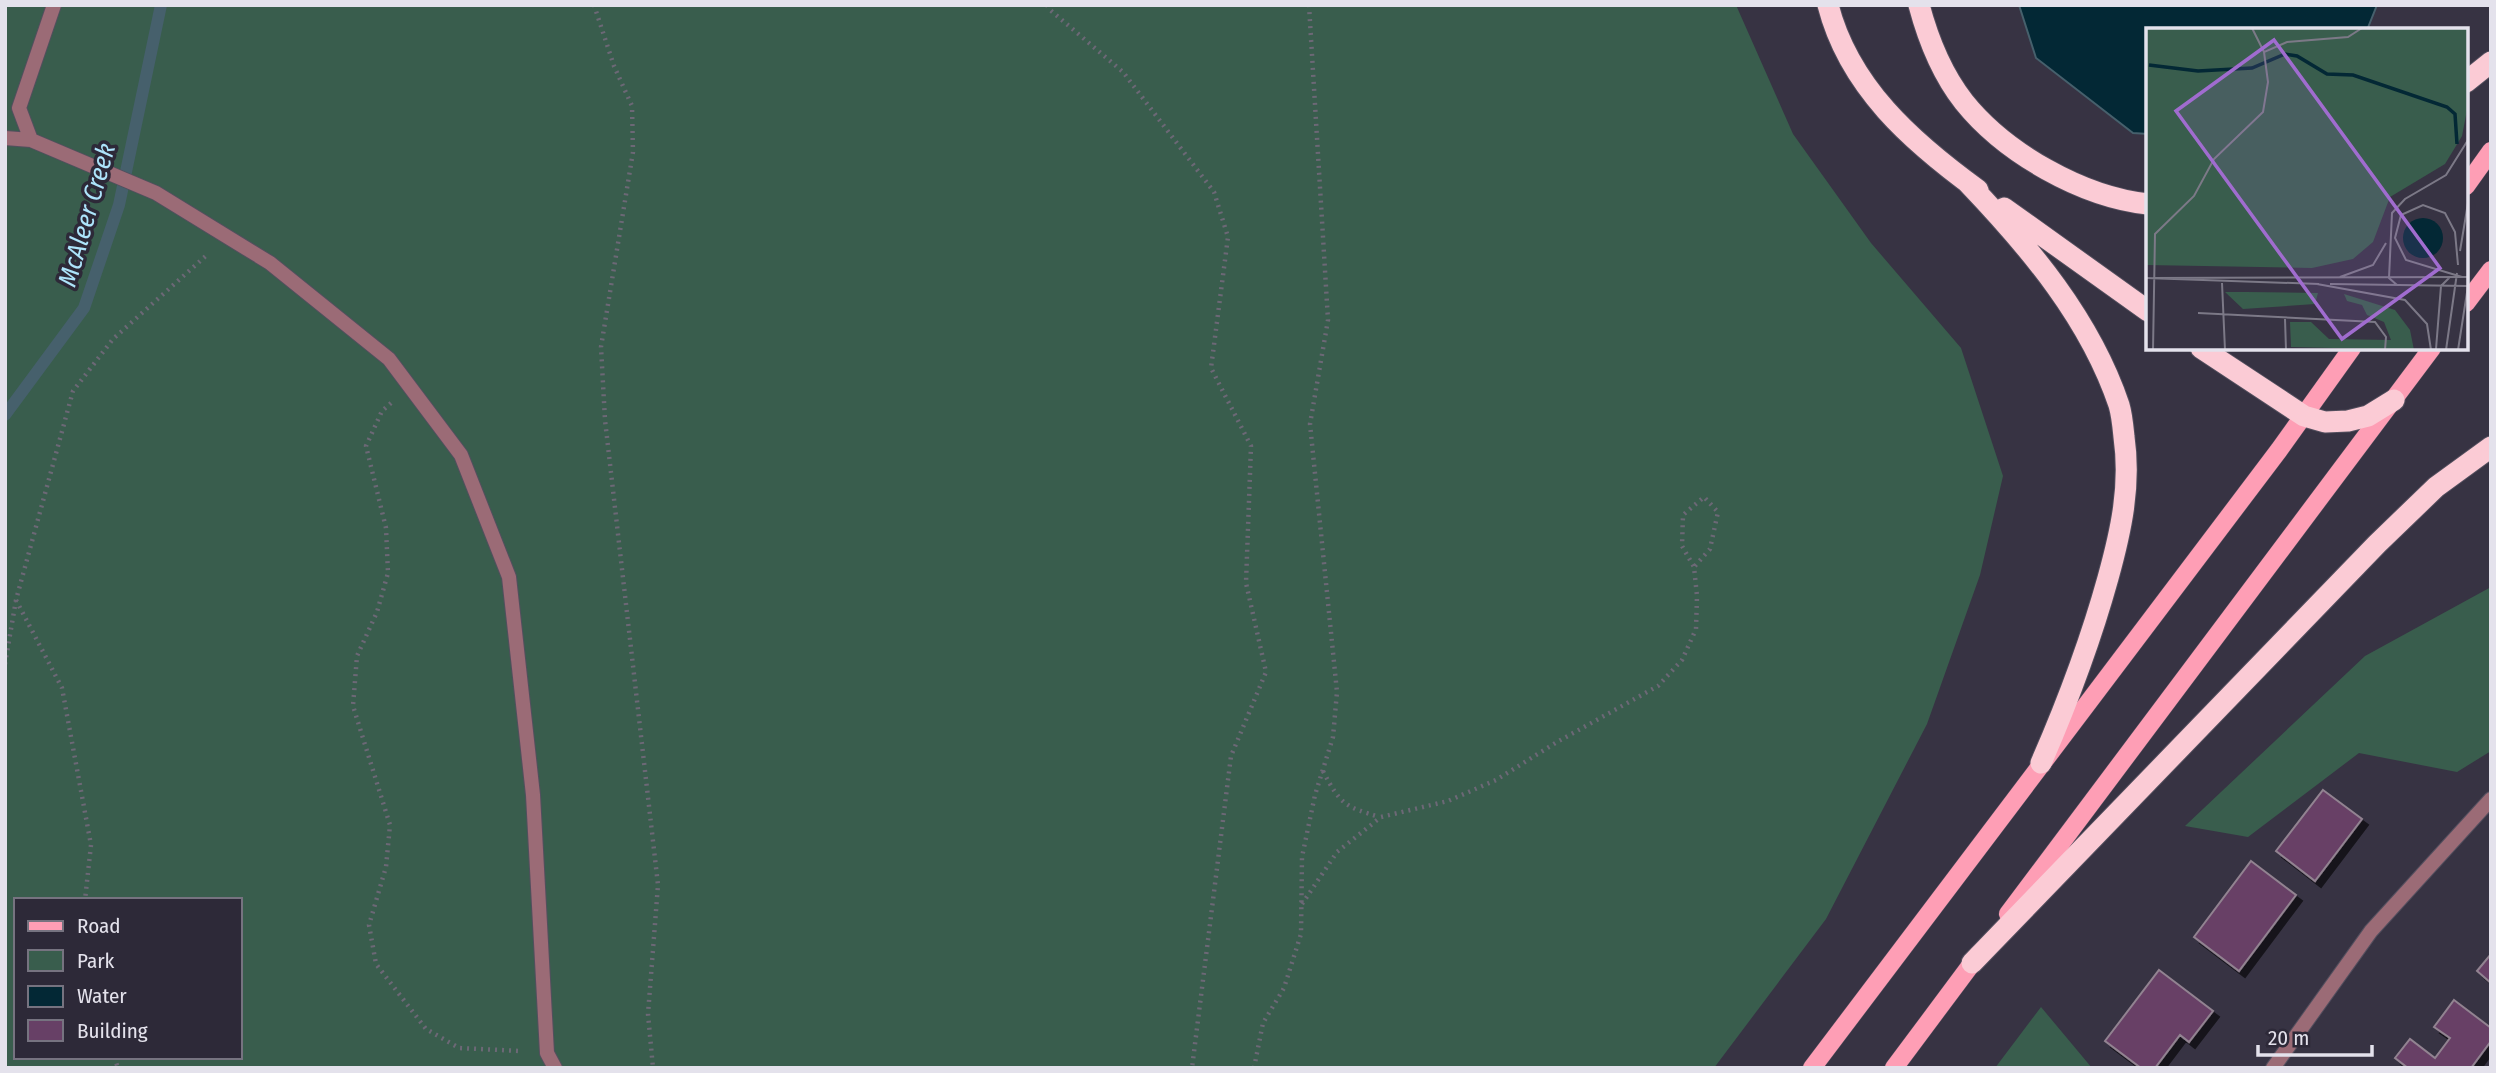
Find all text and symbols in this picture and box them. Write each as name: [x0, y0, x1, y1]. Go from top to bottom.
inset map: [2146, 28, 2468, 350]
water label: McAleer Creek: [52, 140, 122, 290]
legend: [14, 898, 242, 1059]
text: Road: [77, 913, 121, 939]
text: Park: [77, 948, 115, 974]
text: Water: [77, 983, 127, 1009]
scale bar: [2258, 1014, 2372, 1058]
text: Building: [77, 1018, 148, 1044]
text: 20 m: [2268, 1025, 2309, 1051]

